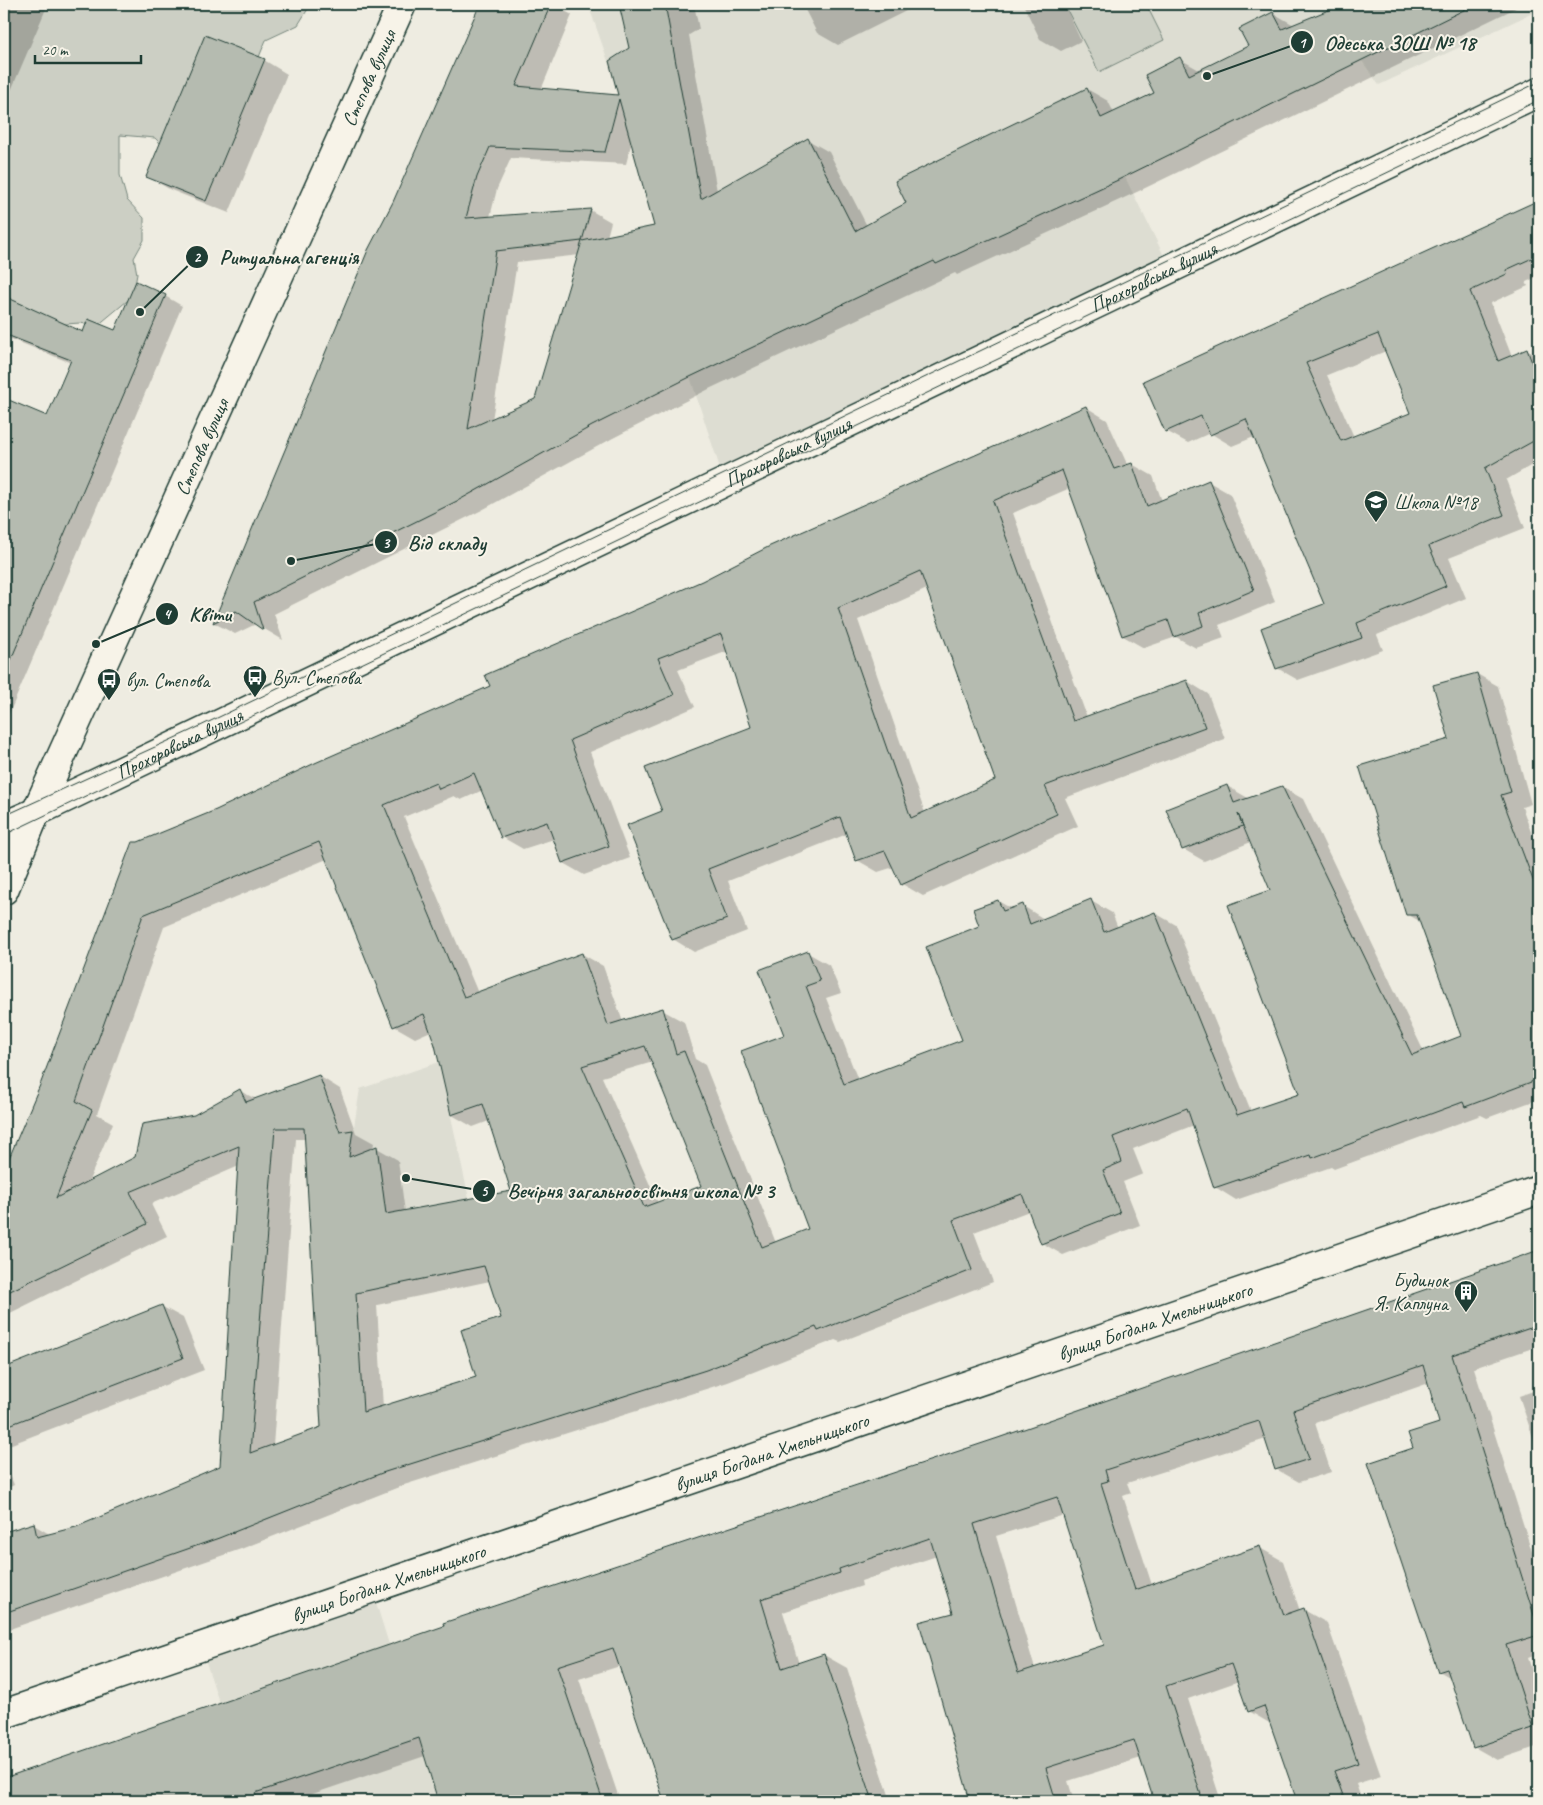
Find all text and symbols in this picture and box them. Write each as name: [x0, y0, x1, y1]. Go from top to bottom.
street label: Степова вулиця: [336, 24, 402, 130]
callout: Одеська ЗОШ № 18: [1290, 24, 1486, 60]
text: Одеська ЗОШ № 18: [1324, 30, 1478, 56]
scale bar: [35, 32, 141, 64]
text: 1: [1299, 34, 1308, 53]
text: 20 m: [42, 41, 69, 60]
street label: Прохоровська вулиця: [1086, 235, 1221, 318]
callout: Ритуальна агенція: [185, 239, 368, 275]
text: Ритуальна агенція: [220, 244, 360, 271]
text: 2: [194, 248, 202, 267]
street label: Степова вулиця: [169, 393, 235, 499]
street label: Прохоровська вулиця: [721, 410, 856, 493]
school or university icon: Школа №18: [1363, 489, 1389, 523]
place label: Школа №18: [1394, 490, 1479, 515]
callout: Від складу: [373, 524, 496, 560]
text: Від складу: [408, 530, 488, 557]
text: 3: [383, 534, 391, 553]
callout: Квіти: [154, 596, 241, 632]
text: Квіти: [189, 601, 233, 627]
text: 4: [164, 605, 173, 624]
bus stop icon: Вул. Степова: [242, 664, 268, 698]
place label: Вул. Степова: [272, 665, 363, 690]
bus stop icon: вул. Степова: [96, 667, 122, 701]
place label: вул. Степова: [126, 668, 211, 693]
street label: Прохоровська вулиця: [112, 702, 247, 784]
callout: Вечірня загальноосвітня школа № 3: [472, 1173, 785, 1209]
text: Вечірня загальноосвітня школа № 3: [508, 1178, 777, 1204]
text: 5: [481, 1182, 489, 1201]
place label: Будинок Я. Каплуна: [1373, 1268, 1450, 1316]
street label: вулиця Богдана Хмельницького: [1054, 1276, 1256, 1366]
building icon: Будинок Я. Каплуна: [1453, 1279, 1479, 1313]
street label: вулиця Богдана Хмельницького: [671, 1407, 873, 1497]
street label: вулиця Богдана Хмельницького: [288, 1538, 489, 1628]

